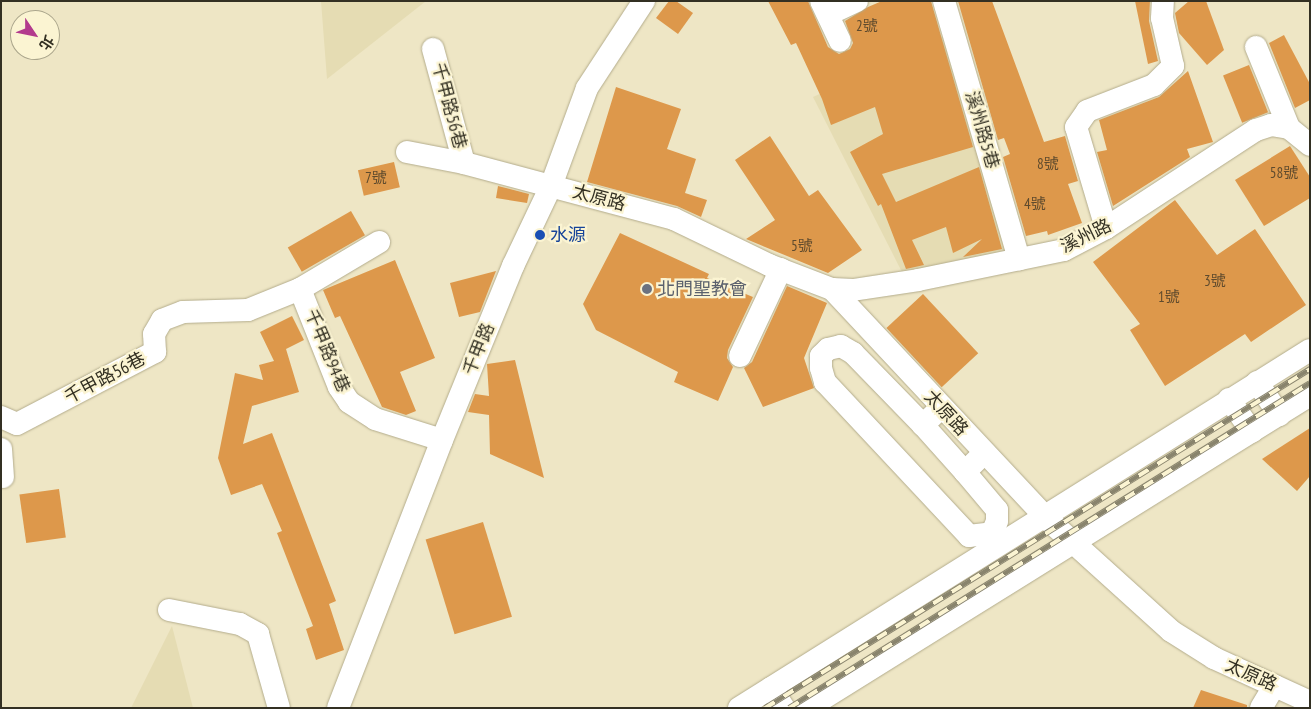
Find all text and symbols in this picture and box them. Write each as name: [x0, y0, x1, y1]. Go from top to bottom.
north arrow: [10, 10, 60, 60]
house number: 2號: [856, 17, 878, 35]
text: 北: [35, 32, 58, 54]
street label: 千甲路56巷: [427, 61, 471, 151]
street label: 溪州路5巷: [961, 89, 1003, 171]
house number: 8號: [1037, 155, 1059, 173]
house number: 58號: [1270, 164, 1298, 182]
house number: 7號: [365, 169, 387, 187]
street label: 太原路: [570, 181, 628, 215]
house number: 4號: [1024, 195, 1046, 213]
street label: 溪州路: [1057, 214, 1115, 258]
place label: 水源: [550, 224, 586, 246]
marker: 水源: [534, 229, 546, 241]
house number: 5號: [791, 237, 813, 255]
house number: 3號: [1204, 272, 1226, 290]
place label: 北門聖教會: [657, 278, 747, 300]
marker: 北門聖教會: [641, 283, 653, 295]
house number: 1號: [1158, 288, 1180, 306]
street label: 千甲路94巷: [300, 306, 354, 396]
street label: 千甲路: [459, 320, 499, 378]
street label: 千甲路56巷: [61, 348, 149, 408]
street label: 太原路: [920, 386, 972, 440]
street label: 太原路: [1222, 654, 1280, 696]

